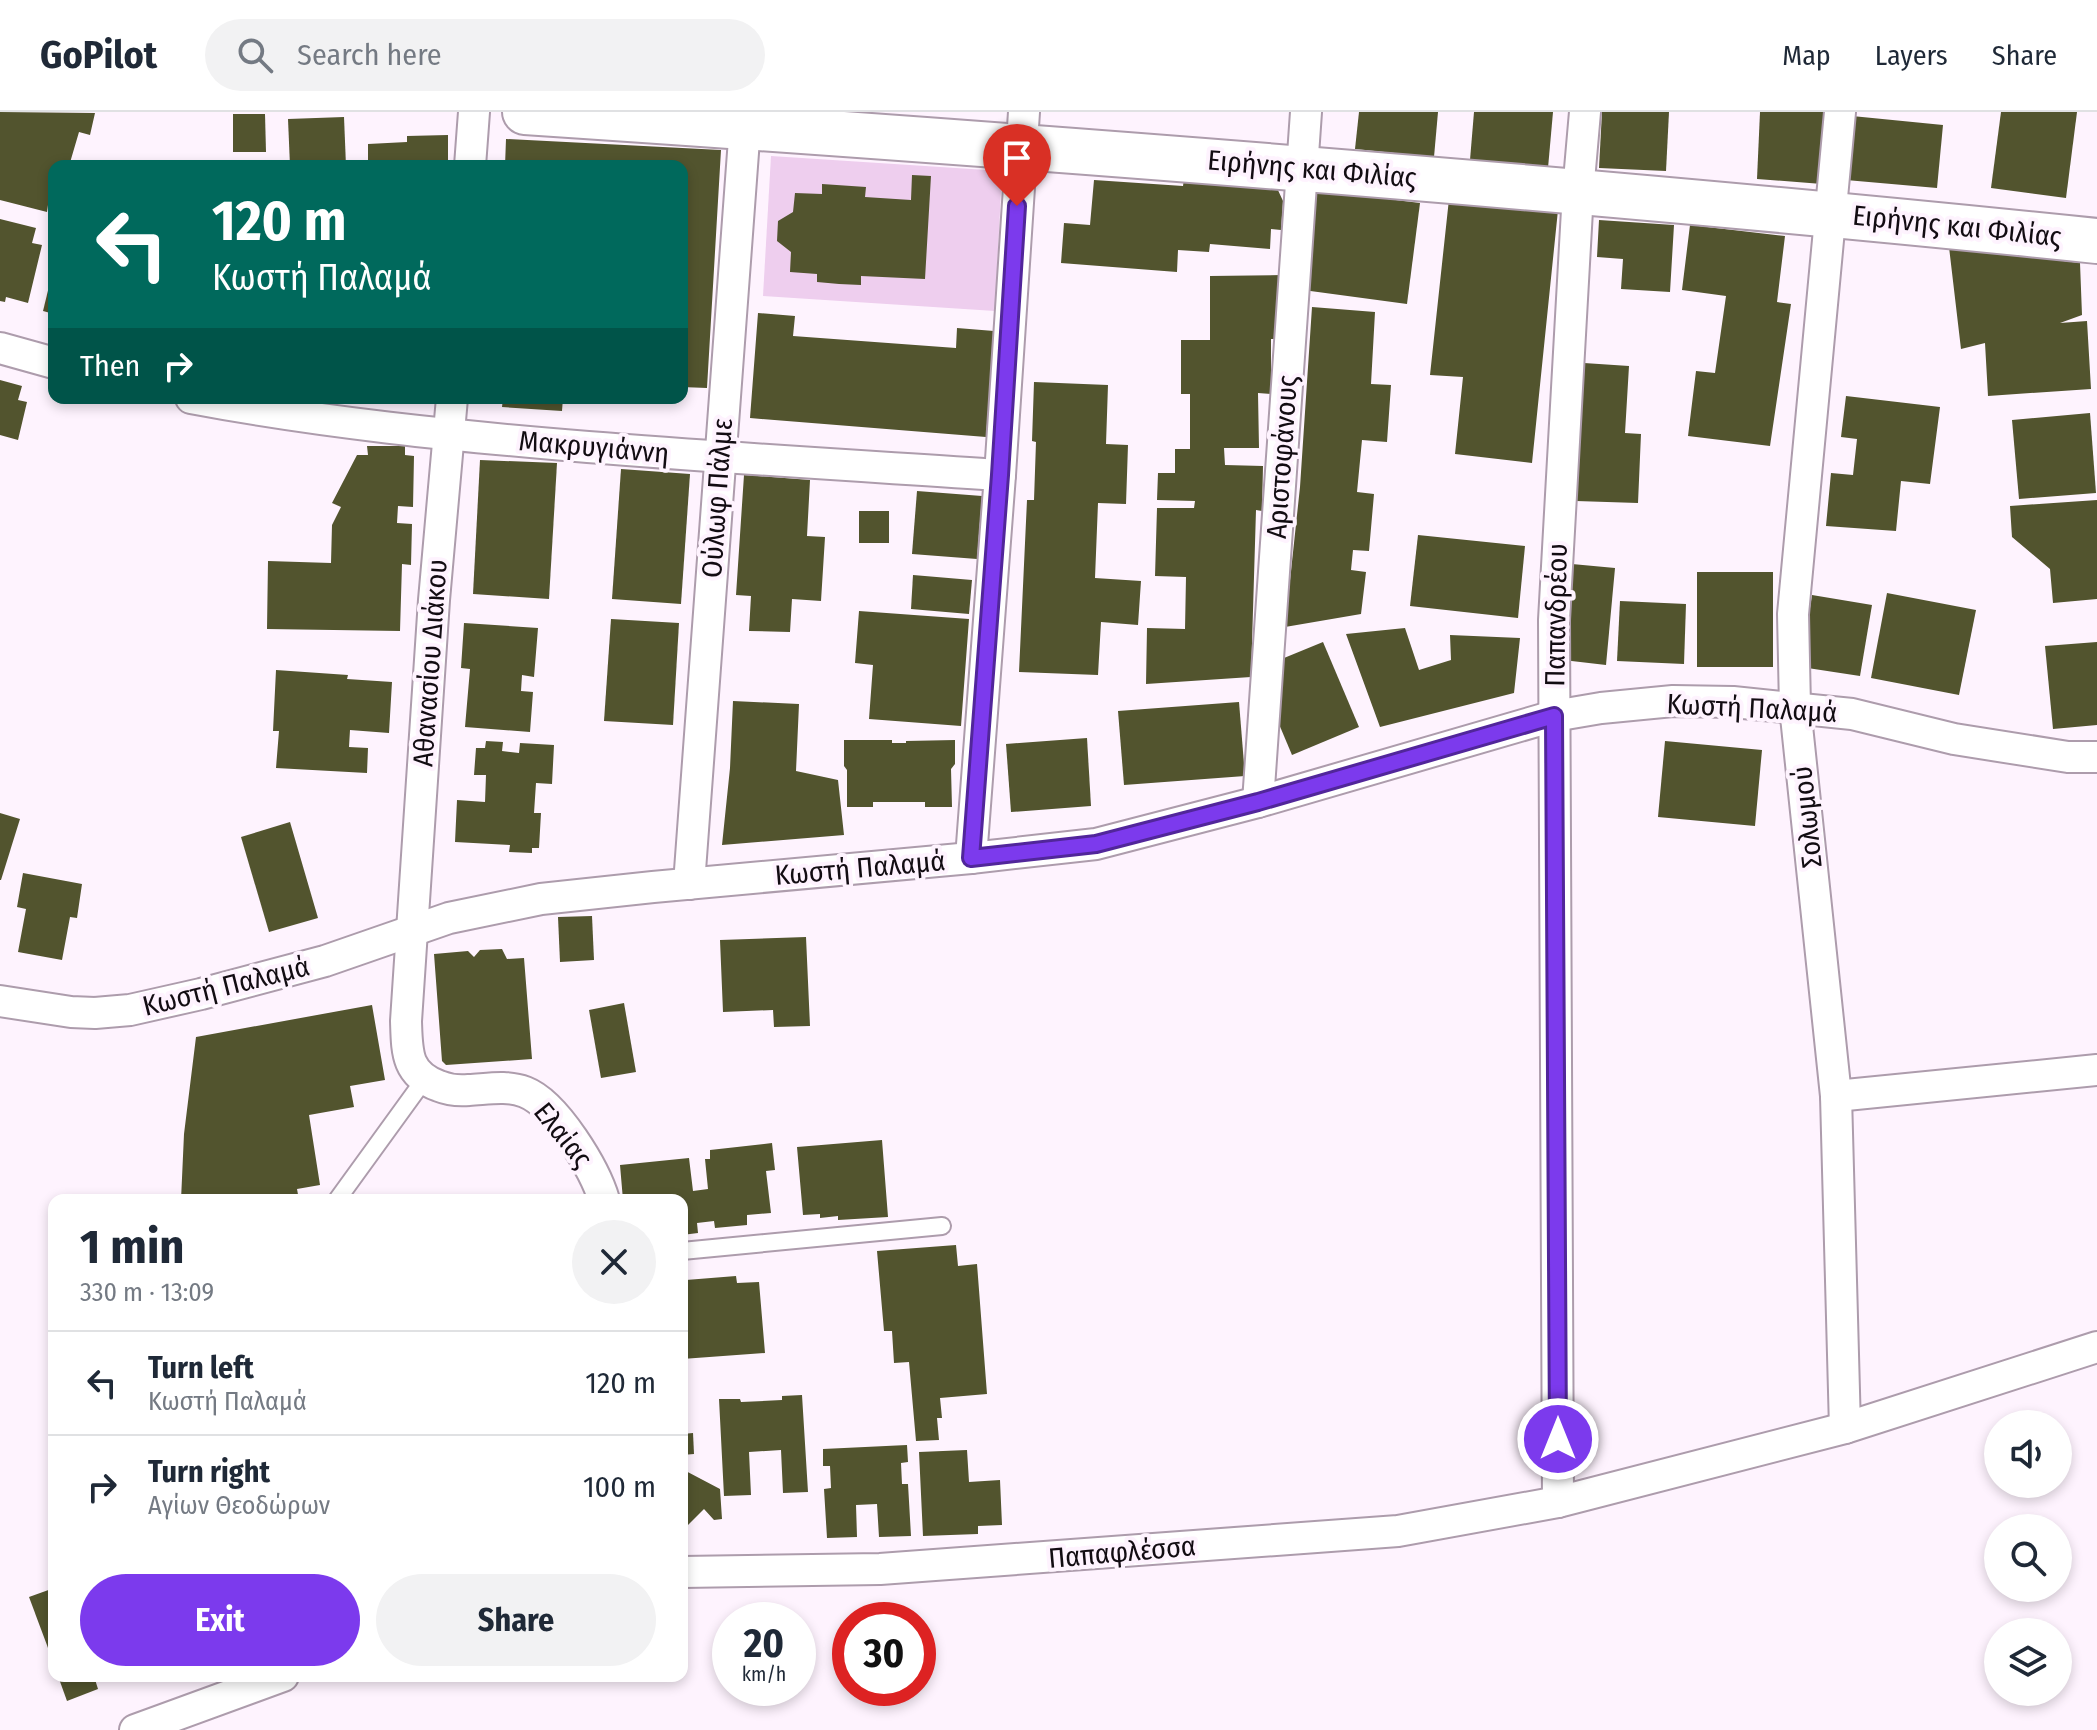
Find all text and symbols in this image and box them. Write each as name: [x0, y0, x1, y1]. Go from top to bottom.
search box: [205, 19, 765, 91]
text: GoPilot: [40, 32, 157, 78]
icon: search: [233, 33, 277, 77]
text: Search here: [297, 37, 442, 73]
text: Map: [1782, 39, 1831, 72]
text: Layers: [1875, 39, 1948, 72]
text: Share: [1992, 39, 2057, 72]
pin: [983, 124, 1051, 206]
icon: arrive: [995, 136, 1039, 180]
street label: Ειρήνης και Φιλίας: [1206, 143, 1418, 195]
text: 120 m: [212, 188, 347, 255]
icon: left: [80, 192, 184, 296]
street label: Ειρήνης και Φιλίας: [1851, 199, 2063, 253]
text: Κωστή Παλαμά: [212, 256, 432, 300]
icon: right: [156, 344, 200, 388]
text: Then: [80, 348, 140, 384]
street label: Αριστοφάνους: [1260, 374, 1304, 540]
street label: Ούλωφ Πάλμε: [695, 417, 739, 579]
street label: Μακρυγιάννη: [517, 424, 671, 470]
street label: Παπανδρέου: [1538, 543, 1574, 687]
street label: Αθανασίου Διάκου: [406, 558, 454, 768]
street label: Κωστή Παλαμά: [1666, 687, 1838, 729]
street label: Σολωμού: [1785, 765, 1829, 869]
street label: Κωστή Παλαμά: [773, 844, 947, 892]
street label: Κωστή Παλαμά: [139, 949, 313, 1023]
street label: Ελαίας: [527, 1096, 599, 1174]
text: 1 min: [80, 1218, 185, 1276]
button: close: [572, 1220, 656, 1304]
text: 330 m · 13:09: [80, 1277, 214, 1308]
text: Turn left: [148, 1350, 254, 1386]
icon: left: [80, 1361, 124, 1405]
text: 120 m: [585, 1365, 656, 1401]
text: Κωστή Παλαμά: [148, 1386, 307, 1417]
position arrow: [1516, 1397, 1600, 1481]
map controls: [1984, 1410, 2072, 1706]
button: sound: [1984, 1410, 2072, 1498]
text: Turn right: [148, 1454, 270, 1490]
icon: right: [80, 1465, 124, 1509]
text: 100 m: [583, 1469, 656, 1505]
text: Αγίων Θεοδώρων: [148, 1490, 330, 1521]
button: search: [1984, 1514, 2072, 1602]
street label: Παπαφλέσσα: [1047, 1529, 1197, 1575]
button: Exit: [80, 1574, 360, 1666]
button: Share: [376, 1574, 656, 1666]
speed limit sign: 30: [832, 1602, 936, 1706]
button: layers: [1984, 1618, 2072, 1706]
text: 20: [744, 1620, 784, 1668]
text: km/h: [742, 1662, 786, 1686]

